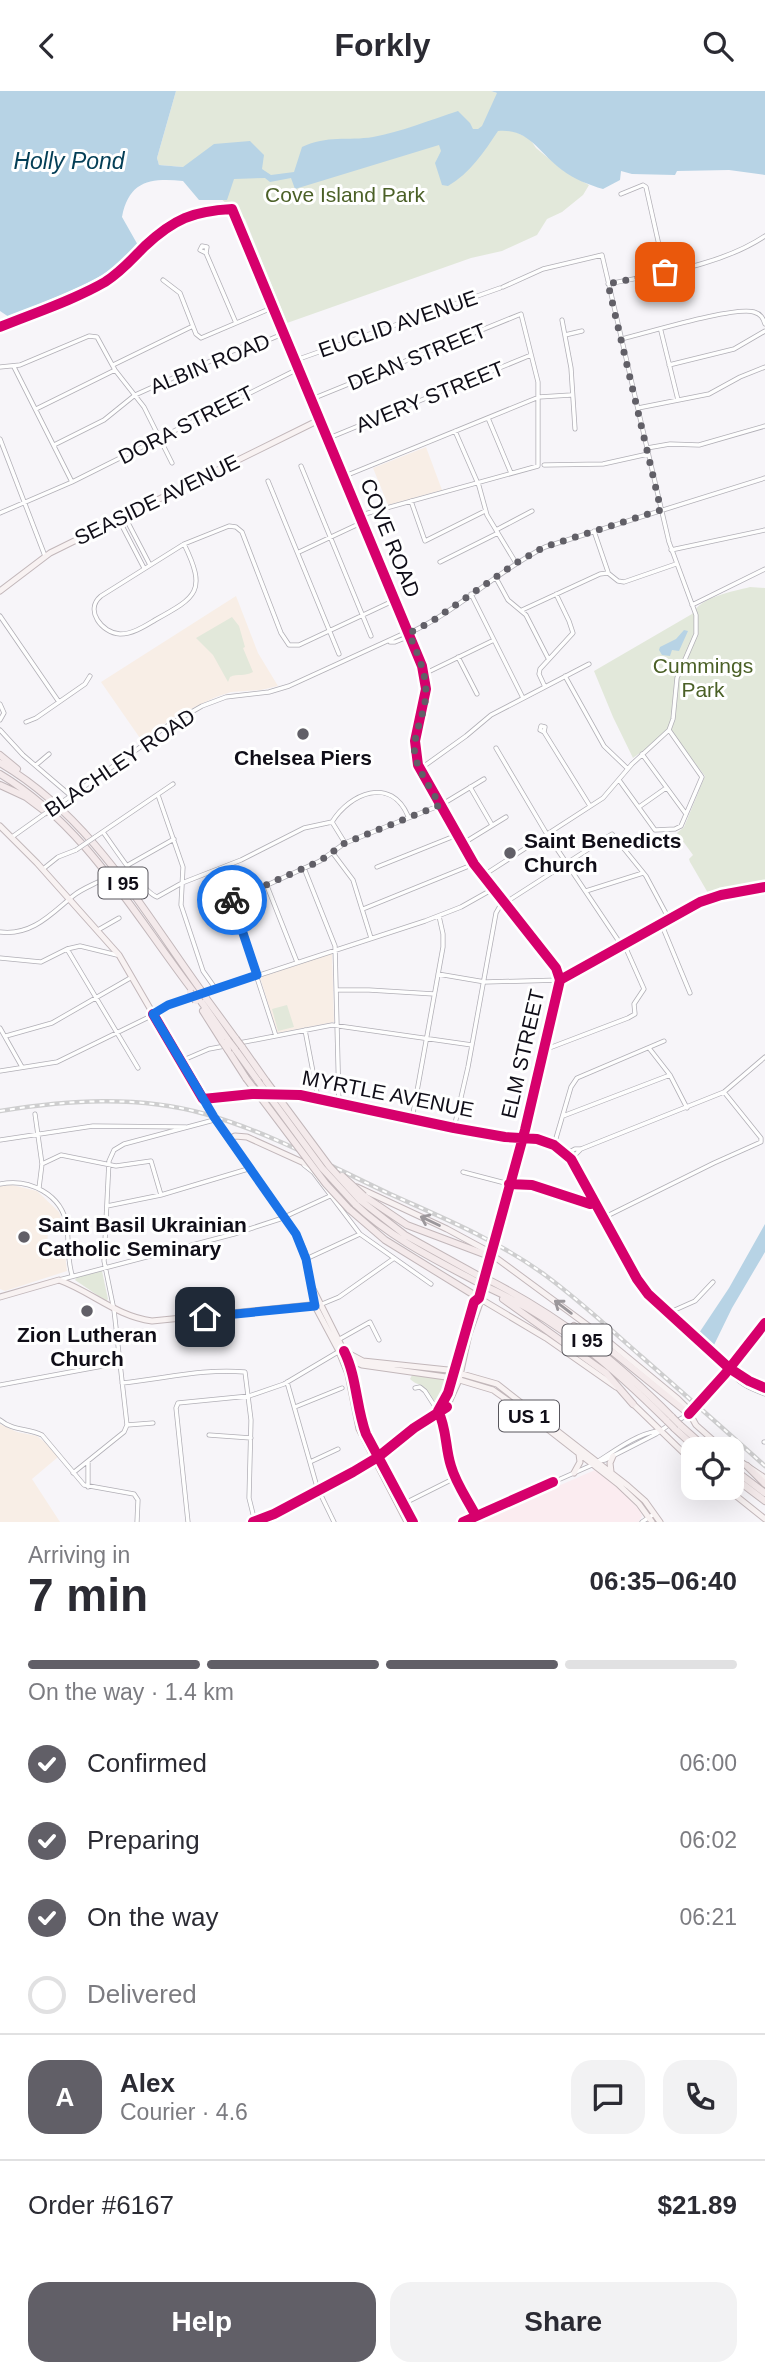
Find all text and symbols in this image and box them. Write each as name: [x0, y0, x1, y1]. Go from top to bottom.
icon: back: [28, 27, 66, 65]
text: Forkly: [334, 27, 431, 63]
icon: search: [699, 27, 737, 65]
water label: Holly Pond: [13, 148, 126, 174]
park label: Cove Island Park: [265, 183, 425, 206]
pin: [635, 242, 695, 302]
icon: bag: [646, 253, 684, 291]
street label: EUCLID AVENUE: [315, 286, 480, 362]
street label: DEAN STREET: [344, 318, 489, 395]
street label: ALBIN ROAD: [147, 329, 273, 398]
street label: AVERY STREET: [352, 356, 507, 437]
street label: DORA STREET: [115, 381, 257, 468]
street label: SEASIDE AVENUE: [71, 450, 243, 549]
street label: COVE ROAD: [356, 475, 425, 601]
park label: Cummings Park: [653, 654, 753, 701]
street label: BLACHLEY ROAD: [40, 704, 199, 821]
marker: Chelsea Piers: [295, 726, 311, 742]
place label: Chelsea Piers: [234, 746, 372, 769]
place label: Saint Benedicts Church: [524, 829, 682, 876]
marker: Saint Benedicts Church: [502, 845, 518, 861]
courier: [197, 865, 267, 935]
road number: I 95: [99, 867, 148, 898]
icon: bike: [213, 881, 251, 919]
street label: ELM STREET: [496, 987, 549, 1121]
street label: MYRTLE AVENUE: [300, 1066, 476, 1121]
place label: Saint Basil Ukrainian Catholic Seminary: [38, 1213, 247, 1260]
one-way arrow: [420, 1214, 442, 1227]
marker: Saint Basil Ukrainian Catholic Seminary: [16, 1229, 32, 1245]
pin: [175, 1287, 235, 1347]
icon: home: [186, 1298, 224, 1336]
one-way arrow: [554, 1299, 573, 1314]
marker: Zion Lutheran Church: [79, 1303, 95, 1319]
place label: Zion Lutheran Church: [17, 1323, 157, 1370]
road number: I 95: [562, 1324, 612, 1355]
road number: US 1: [499, 1401, 559, 1431]
map controls: [681, 1437, 744, 1500]
button: locate: [681, 1437, 744, 1500]
text: Arriving in: [28, 1542, 130, 1568]
text: 06:35–06:40: [590, 1566, 737, 1596]
text: 7 min: [28, 1569, 148, 1621]
text: On the way · 1.4 km: [28, 1679, 234, 1705]
icon: check: [28, 1745, 66, 1783]
text: Confirmed: [87, 1748, 207, 1778]
text: 06:00: [679, 1750, 737, 1776]
icon: check: [28, 1822, 66, 1860]
text: Preparing: [87, 1825, 200, 1855]
text: 06:02: [679, 1827, 737, 1853]
icon: check: [28, 1899, 66, 1937]
text: On the way: [87, 1902, 219, 1932]
text: 06:21: [679, 1904, 737, 1930]
text: Delivered: [87, 1979, 197, 2009]
button: chat: [571, 2060, 645, 2134]
button: phone: [663, 2060, 737, 2134]
text: Alex: [120, 2068, 175, 2098]
text: A: [56, 2082, 74, 2112]
text: Courier · 4.6: [120, 2099, 248, 2125]
text: Order #6167: [28, 2190, 174, 2220]
text: $21.89: [657, 2190, 737, 2220]
button: Help: [28, 2282, 376, 2362]
button: Share: [390, 2282, 737, 2362]

